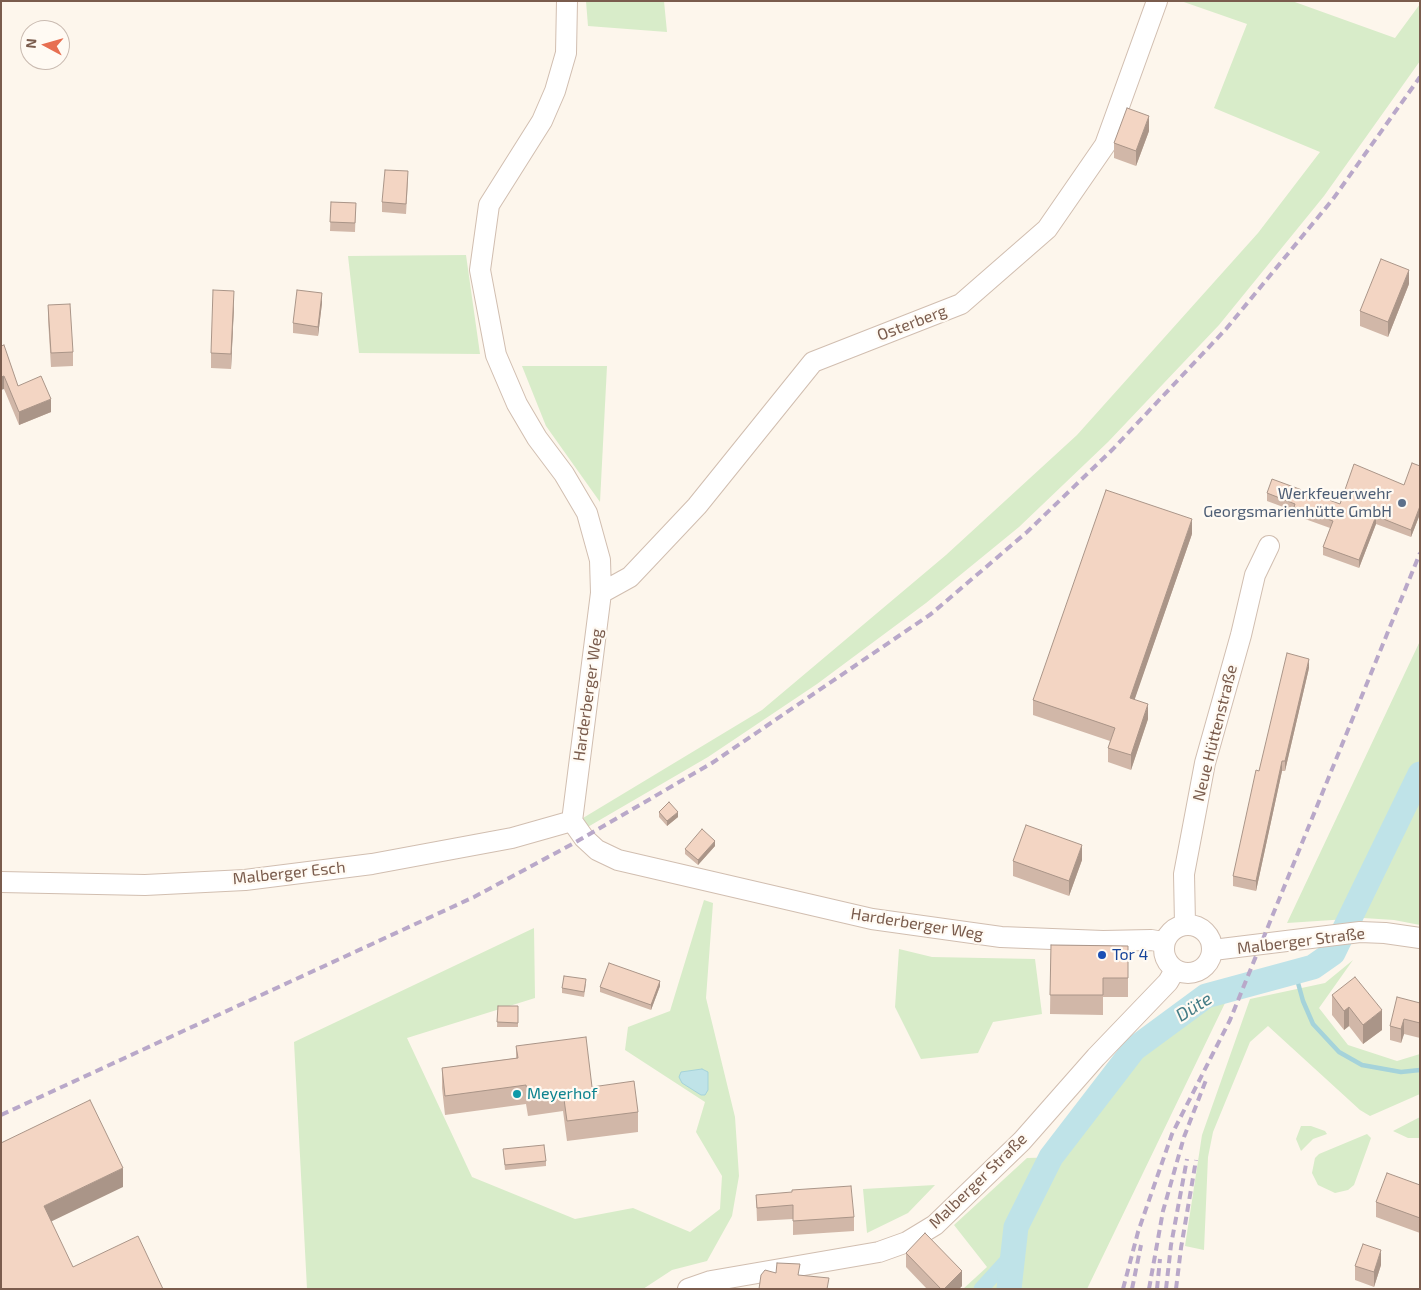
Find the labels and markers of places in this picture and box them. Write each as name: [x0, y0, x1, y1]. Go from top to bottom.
place label: Werkfeuerwehr Georgsmarienhütte GmbH: [1203, 484, 1392, 522]
marker: Werkfeuerwehr Georgsmarienhütte GmbH: [1396, 497, 1408, 509]
place label: Tor 4: [1112, 945, 1148, 965]
marker: Tor 4: [1096, 949, 1108, 961]
place label: Meyerhof: [527, 1084, 597, 1104]
marker: Meyerhof: [511, 1088, 523, 1100]

